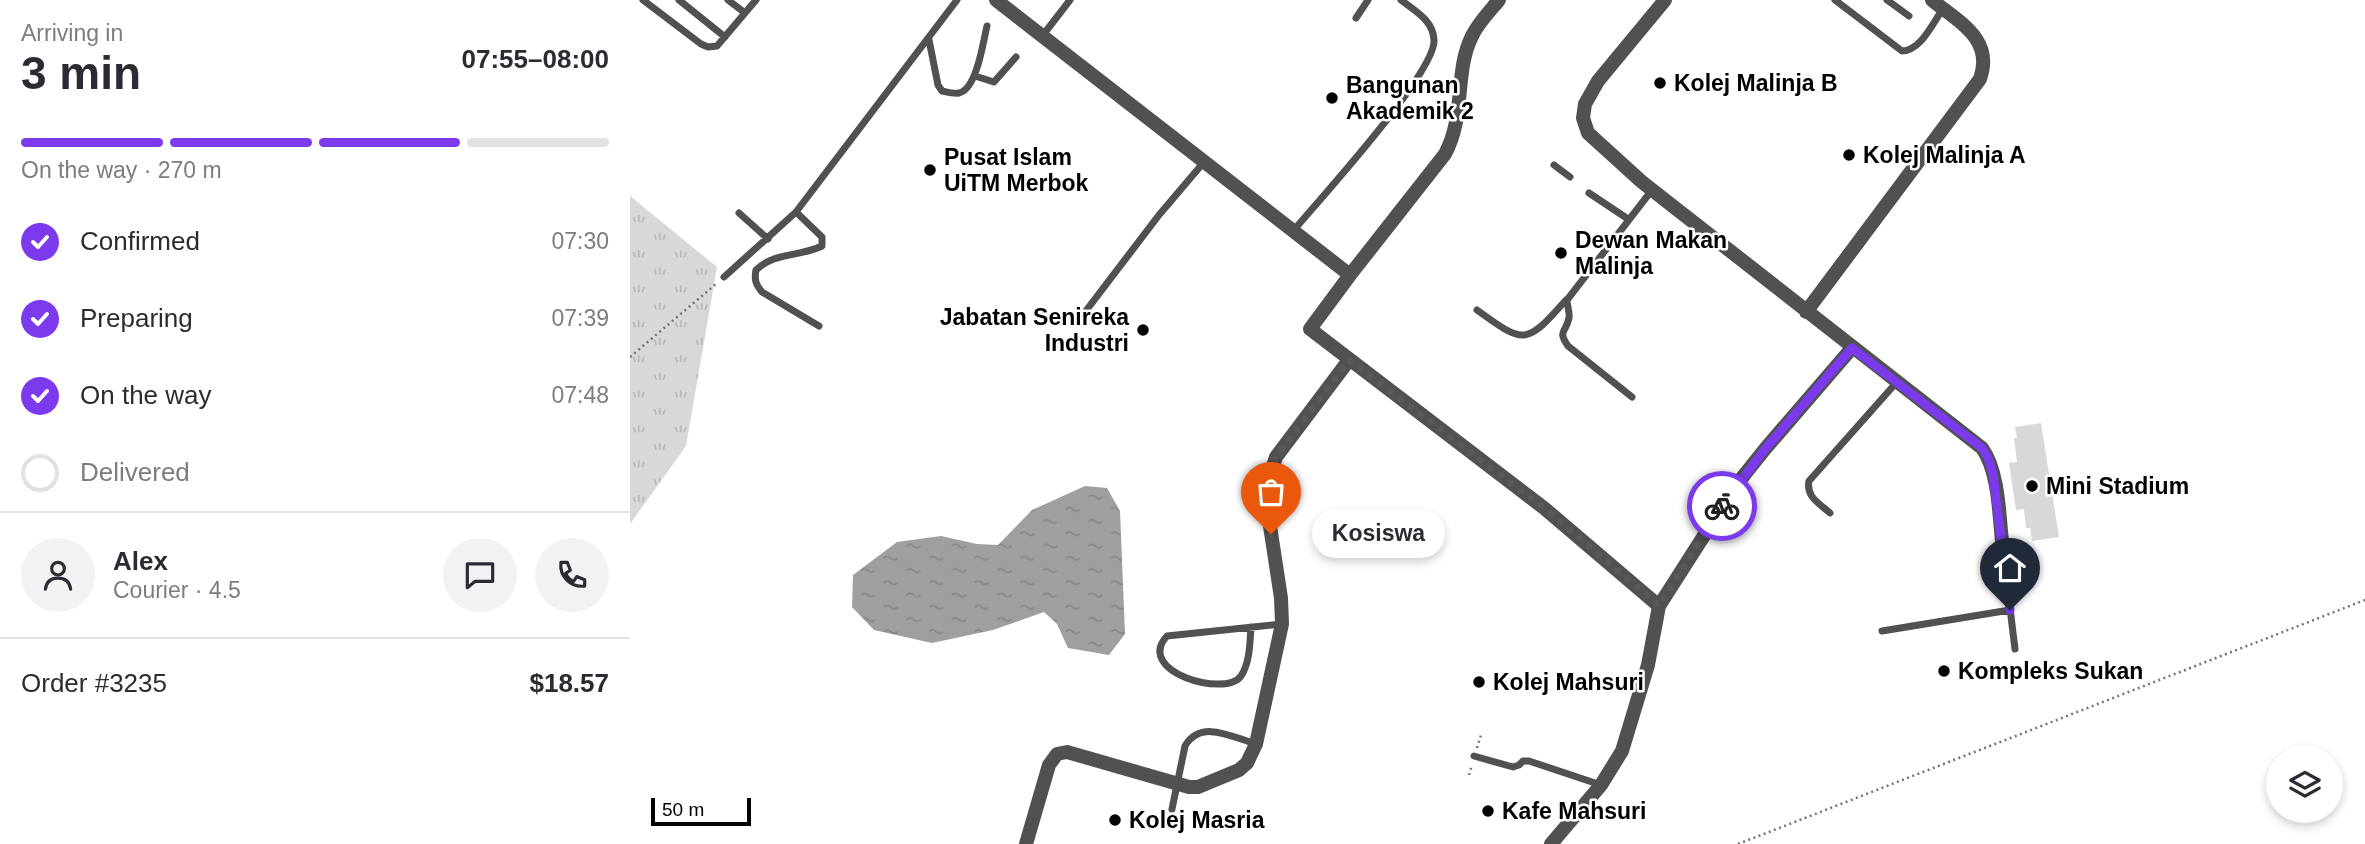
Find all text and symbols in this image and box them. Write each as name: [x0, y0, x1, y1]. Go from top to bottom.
text: Arriving in: [21, 20, 123, 46]
text: 07:55–08:00: [462, 44, 609, 74]
text: 3 min: [21, 47, 141, 99]
place label: Kolej Malinja B: [1674, 70, 1838, 96]
place label: Bangunan Akademik 2: [1346, 72, 1474, 124]
marker: Kolej Malinja B: [1652, 75, 1668, 91]
marker: Bangunan Akademik 2: [1324, 90, 1340, 106]
place label: Kolej Malinja A: [1863, 142, 2026, 168]
place label: Pusat Islam UiTM Merbok: [944, 144, 1089, 196]
marker: Kolej Malinja A: [1841, 147, 1857, 163]
text: On the way · 270 m: [21, 157, 222, 183]
marker: Pusat Islam UiTM Merbok: [922, 162, 938, 178]
icon: check: [21, 223, 59, 261]
text: Confirmed: [80, 226, 200, 256]
place label: Dewan Makan Malinja: [1575, 227, 1727, 279]
text: 07:30: [551, 228, 609, 254]
marker: Dewan Makan Malinja: [1553, 245, 1569, 261]
icon: check: [21, 300, 59, 338]
text: Preparing: [80, 303, 193, 333]
place label: Jabatan Senireka Industri: [940, 304, 1129, 356]
text: 07:39: [551, 305, 609, 331]
marker: Jabatan Senireka Industri: [1135, 322, 1151, 338]
icon: check: [21, 377, 59, 415]
text: On the way: [80, 380, 212, 410]
text: 07:48: [551, 382, 609, 408]
text: Delivered: [80, 457, 190, 487]
pin: [1241, 462, 1301, 534]
courier: [1687, 471, 1757, 541]
icon: bag: [1252, 473, 1290, 511]
place label: Mini Stadium: [2046, 473, 2189, 499]
marker: Mini Stadium: [2024, 478, 2040, 494]
icon: bike: [1703, 487, 1741, 525]
callout: Kosiswa: [1313, 510, 1446, 558]
text: Kosiswa: [1332, 520, 1425, 546]
button: person: [21, 538, 95, 612]
button: chat: [443, 538, 517, 612]
button: phone: [535, 538, 609, 612]
pin: [1980, 538, 2040, 610]
text: Alex: [113, 546, 168, 576]
icon: home: [1991, 549, 2029, 587]
text: Courier · 4.5: [113, 577, 241, 603]
place label: Kompleks Sukan: [1958, 658, 2143, 684]
marker: Kompleks Sukan: [1936, 663, 1952, 679]
text: Order #3235: [21, 668, 167, 698]
text: $18.57: [529, 668, 609, 698]
place label: Kolej Mahsuri: [1493, 669, 1644, 695]
marker: Kolej Mahsuri: [1471, 674, 1487, 690]
map controls: [2266, 746, 2343, 823]
button: layers: [2266, 746, 2343, 823]
scale bar: [651, 795, 751, 827]
place label: Kafe Mahsuri: [1502, 798, 1646, 824]
text: 50 m: [662, 799, 704, 820]
marker: Kafe Mahsuri: [1480, 803, 1496, 819]
place label: Kolej Masria: [1129, 807, 1265, 833]
marker: Kolej Masria: [1107, 812, 1123, 828]

